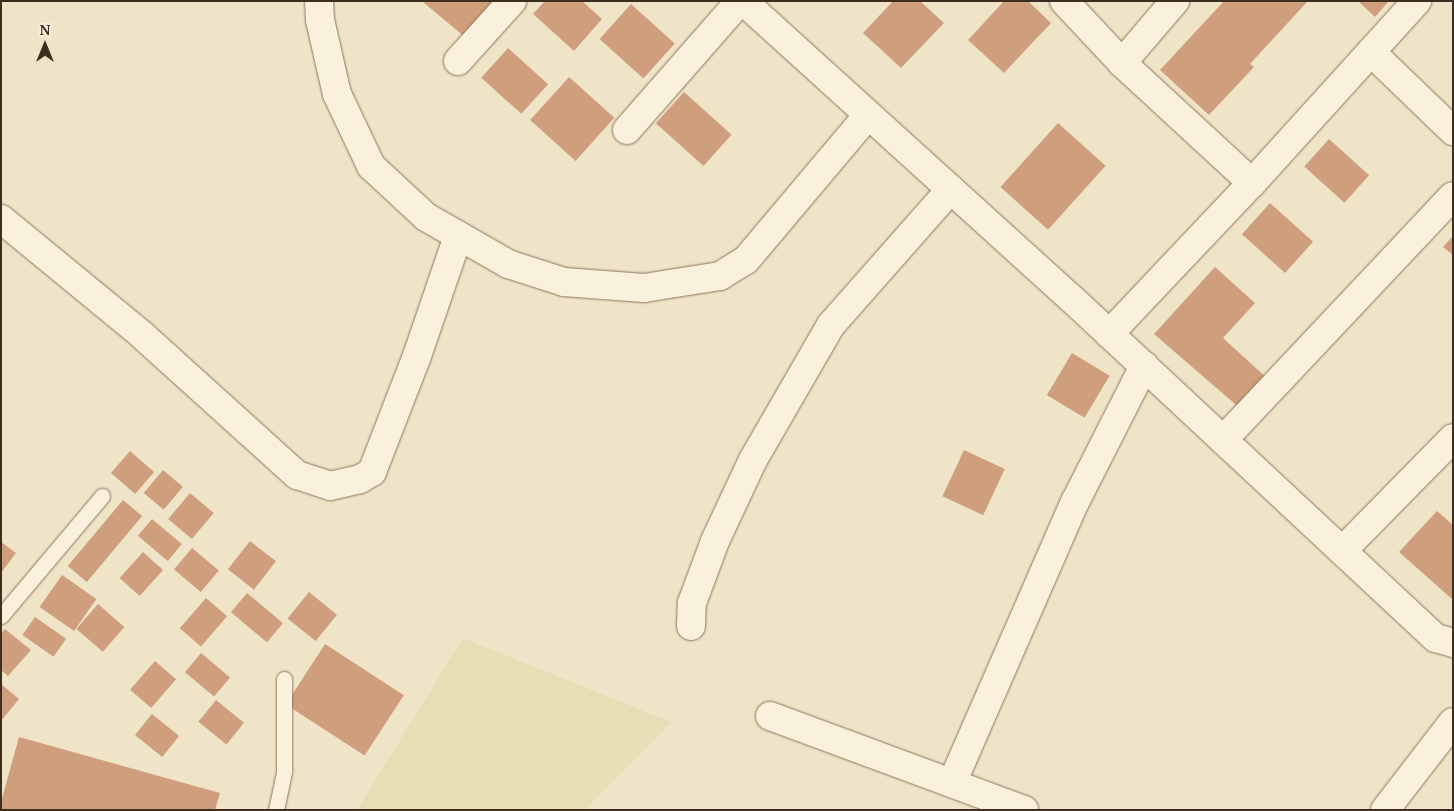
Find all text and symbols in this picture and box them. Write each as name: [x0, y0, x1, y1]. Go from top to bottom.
north arrow: [20, 20, 70, 70]
text: N: [39, 20, 51, 39]

